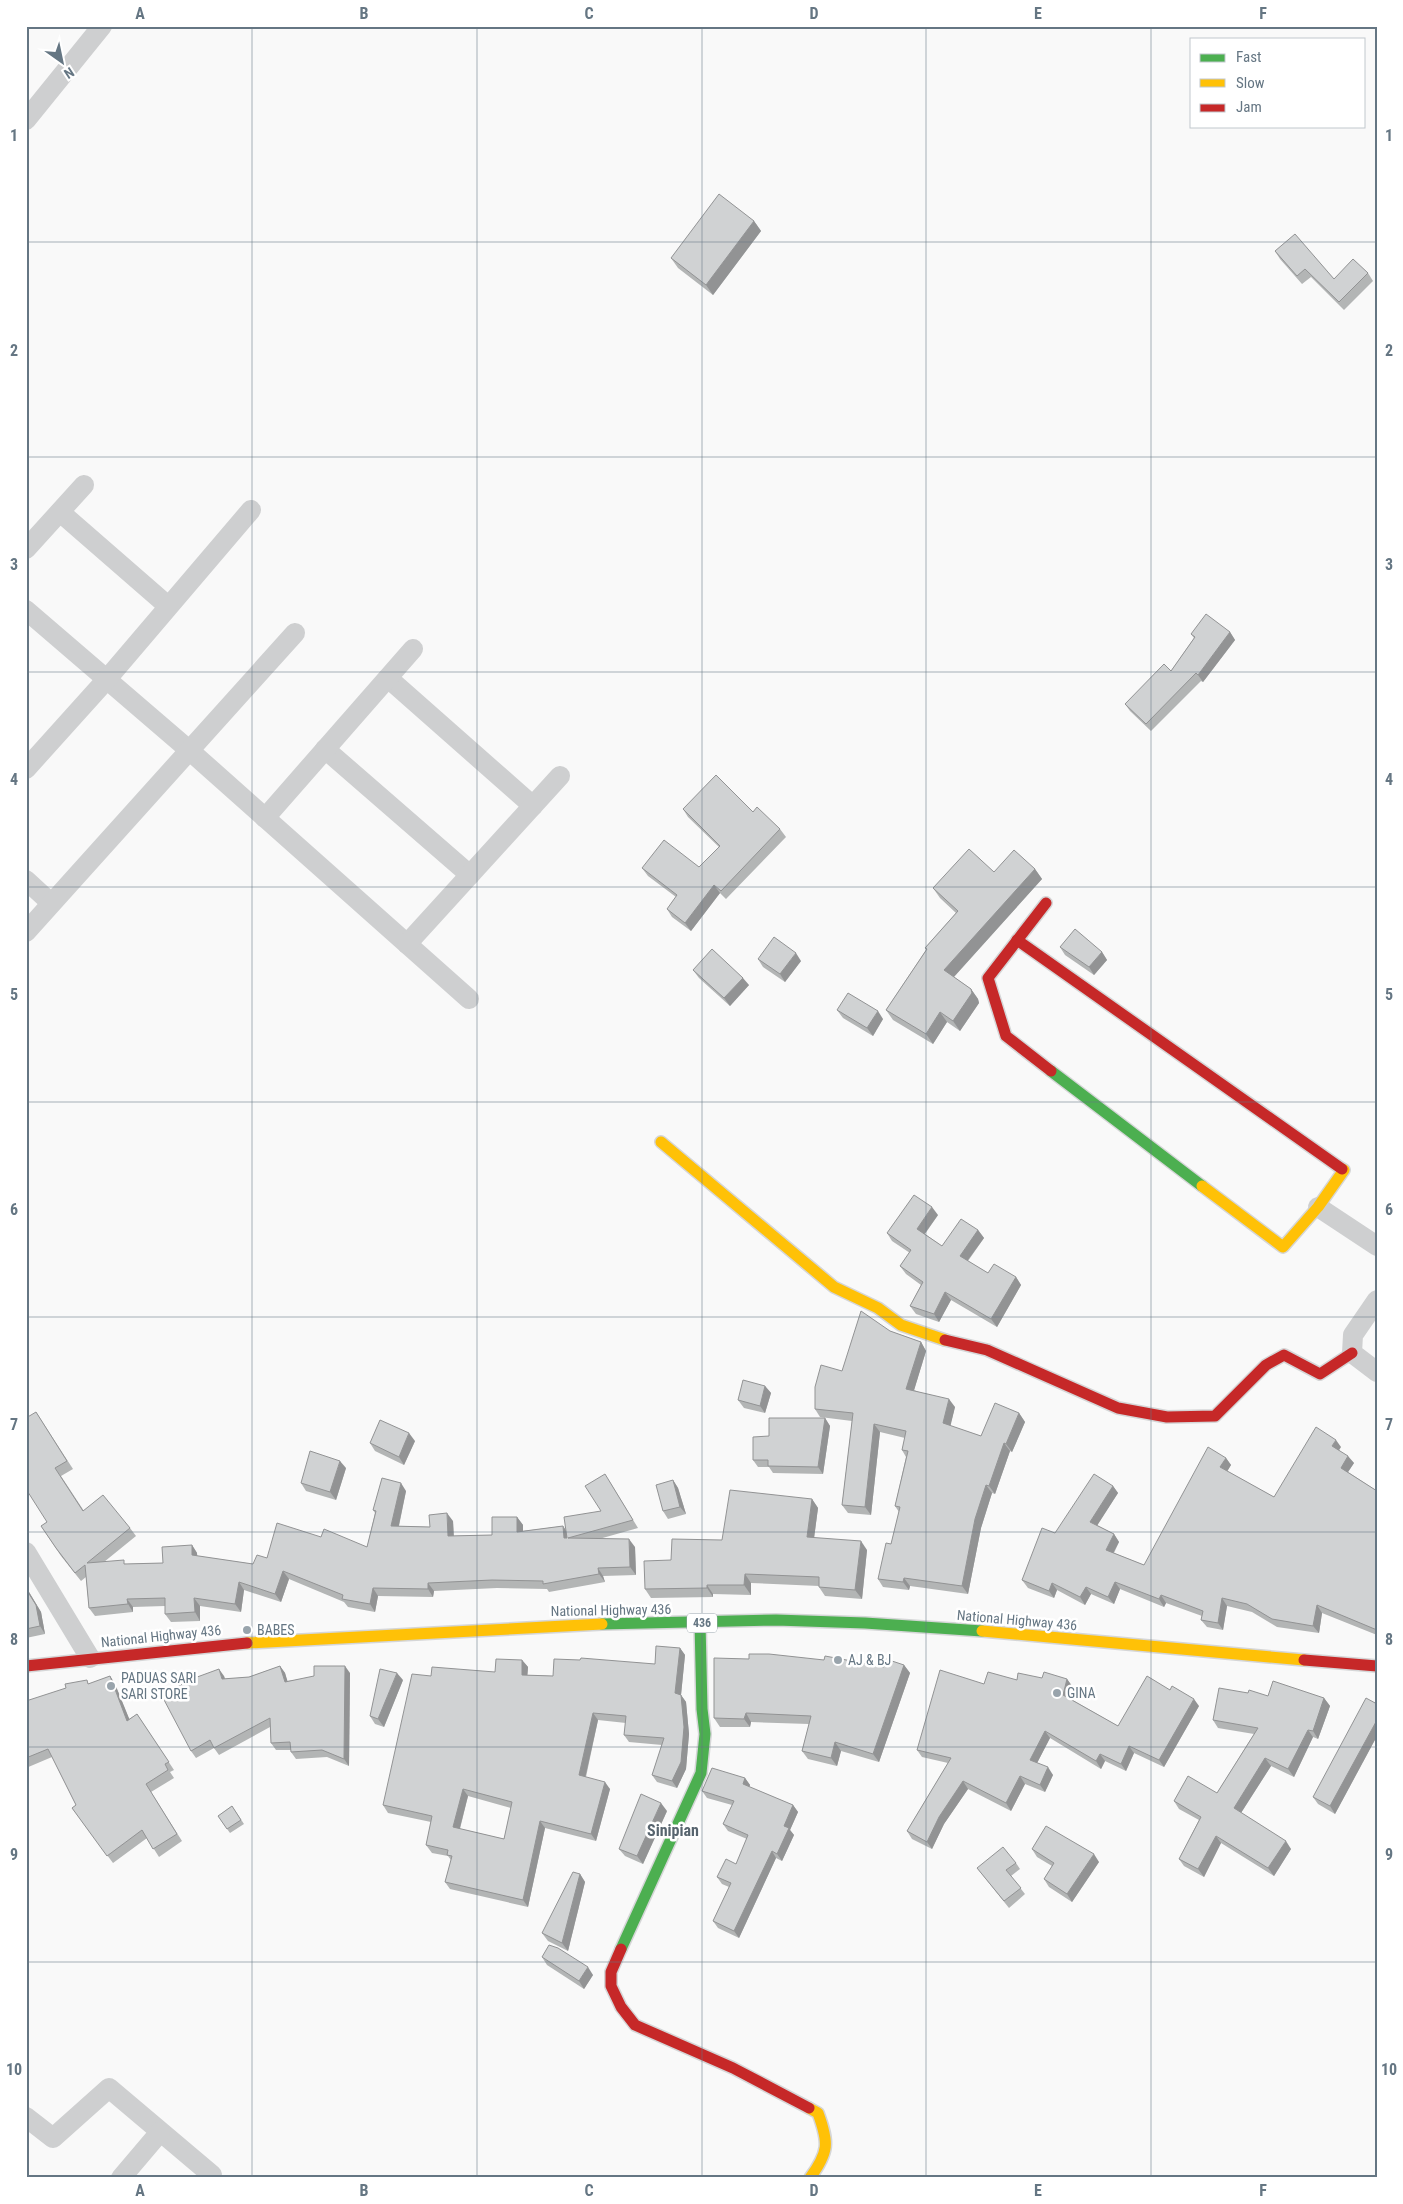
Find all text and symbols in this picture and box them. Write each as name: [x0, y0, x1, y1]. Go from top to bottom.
text: A: [135, 4, 145, 23]
text: B: [360, 4, 369, 23]
text: C: [584, 4, 594, 23]
text: D: [809, 4, 819, 23]
text: E: [1034, 4, 1042, 23]
text: F: [1259, 4, 1267, 23]
north arrow: [38, 38, 88, 88]
legend: [1190, 38, 1366, 128]
text: Fast: [1236, 48, 1261, 66]
text: N: [61, 64, 77, 82]
text: Slow: [1236, 74, 1265, 92]
text: Jam: [1236, 98, 1262, 116]
text: 1: [10, 126, 18, 145]
text: 1: [1385, 126, 1393, 145]
text: 2: [10, 341, 18, 360]
text: 2: [1385, 341, 1393, 360]
text: 3: [10, 555, 18, 574]
text: 3: [1385, 555, 1393, 574]
text: 4: [10, 770, 18, 789]
text: 4: [1385, 770, 1393, 789]
text: 5: [10, 985, 18, 1004]
text: 5: [1385, 985, 1393, 1004]
text: 6: [10, 1200, 18, 1219]
text: 6: [1385, 1200, 1393, 1219]
text: 7: [10, 1415, 18, 1434]
text: 7: [1385, 1415, 1393, 1434]
street label: National Highway 436: [551, 1601, 672, 1619]
street label: National Highway 436: [956, 1607, 1078, 1633]
road number: 436: [687, 1614, 717, 1632]
street label: National Highway 436: [100, 1622, 222, 1650]
place label: BABES: [257, 1622, 295, 1638]
marker: BABES: [241, 1624, 253, 1636]
text: 8: [10, 1630, 18, 1649]
text: 8: [1385, 1630, 1393, 1649]
place label: AJ & BJ: [848, 1652, 891, 1668]
marker: AJ & BJ: [832, 1654, 844, 1666]
place label: PADUAS SARI SARI STORE: [121, 1670, 196, 1702]
marker: PADUAS SARI SARI STORE: [105, 1680, 117, 1692]
place label: GINA: [1067, 1685, 1096, 1701]
marker: GINA: [1051, 1687, 1063, 1699]
district label: Sinipian: [647, 1821, 699, 1840]
text: 9: [10, 1845, 18, 1864]
text: 9: [1385, 1845, 1393, 1864]
text: 10: [6, 2060, 22, 2079]
text: 10: [1381, 2060, 1397, 2079]
text: A: [135, 2181, 145, 2200]
text: B: [360, 2181, 369, 2200]
text: C: [584, 2181, 594, 2200]
text: D: [809, 2181, 819, 2200]
text: E: [1034, 2181, 1042, 2200]
text: F: [1259, 2181, 1267, 2200]

